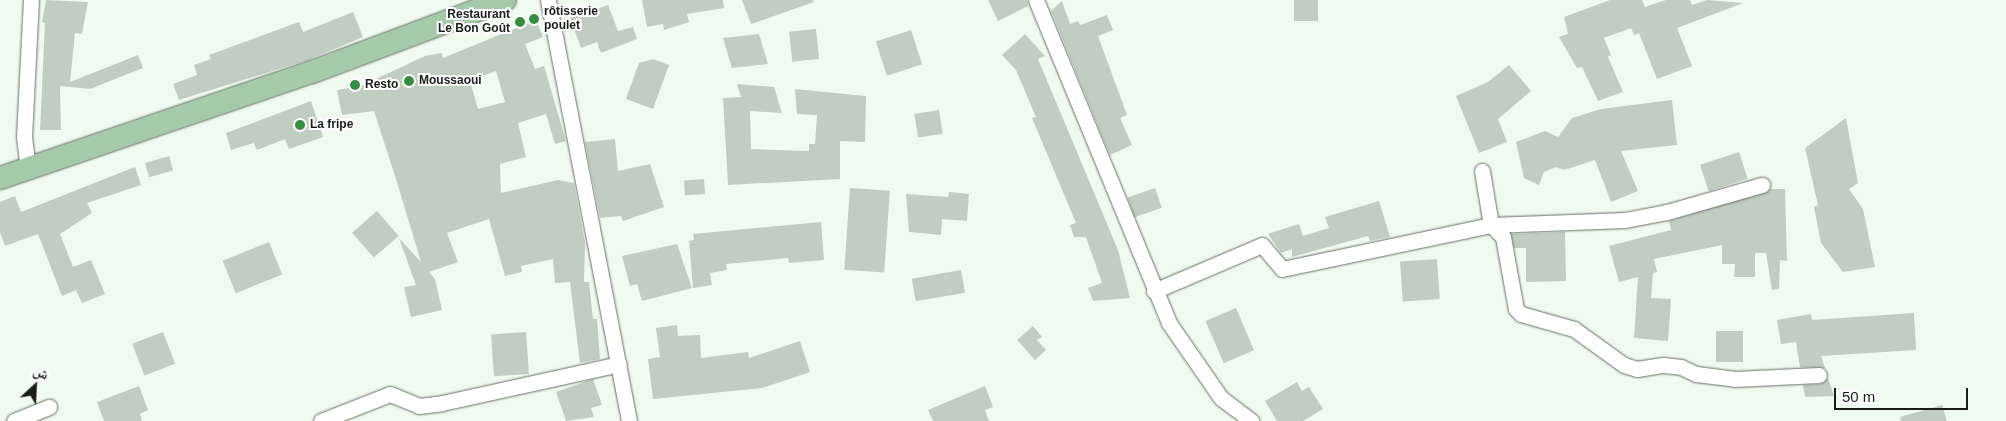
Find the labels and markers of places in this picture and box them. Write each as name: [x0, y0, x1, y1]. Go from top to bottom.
place label: rôtisserie poulet: [544, 5, 598, 33]
place label: Restaurant Le Bon Goût: [438, 8, 510, 36]
marker: rôtisserie poulet: [528, 13, 540, 25]
marker: Restaurant Le Bon Goût: [514, 16, 526, 28]
place label: Moussaoui: [419, 74, 482, 88]
marker: Moussaoui: [403, 75, 415, 87]
place label: Resto: [365, 78, 398, 92]
marker: Resto: [349, 79, 361, 91]
place label: La fripe: [310, 118, 353, 132]
marker: La fripe: [294, 119, 306, 131]

